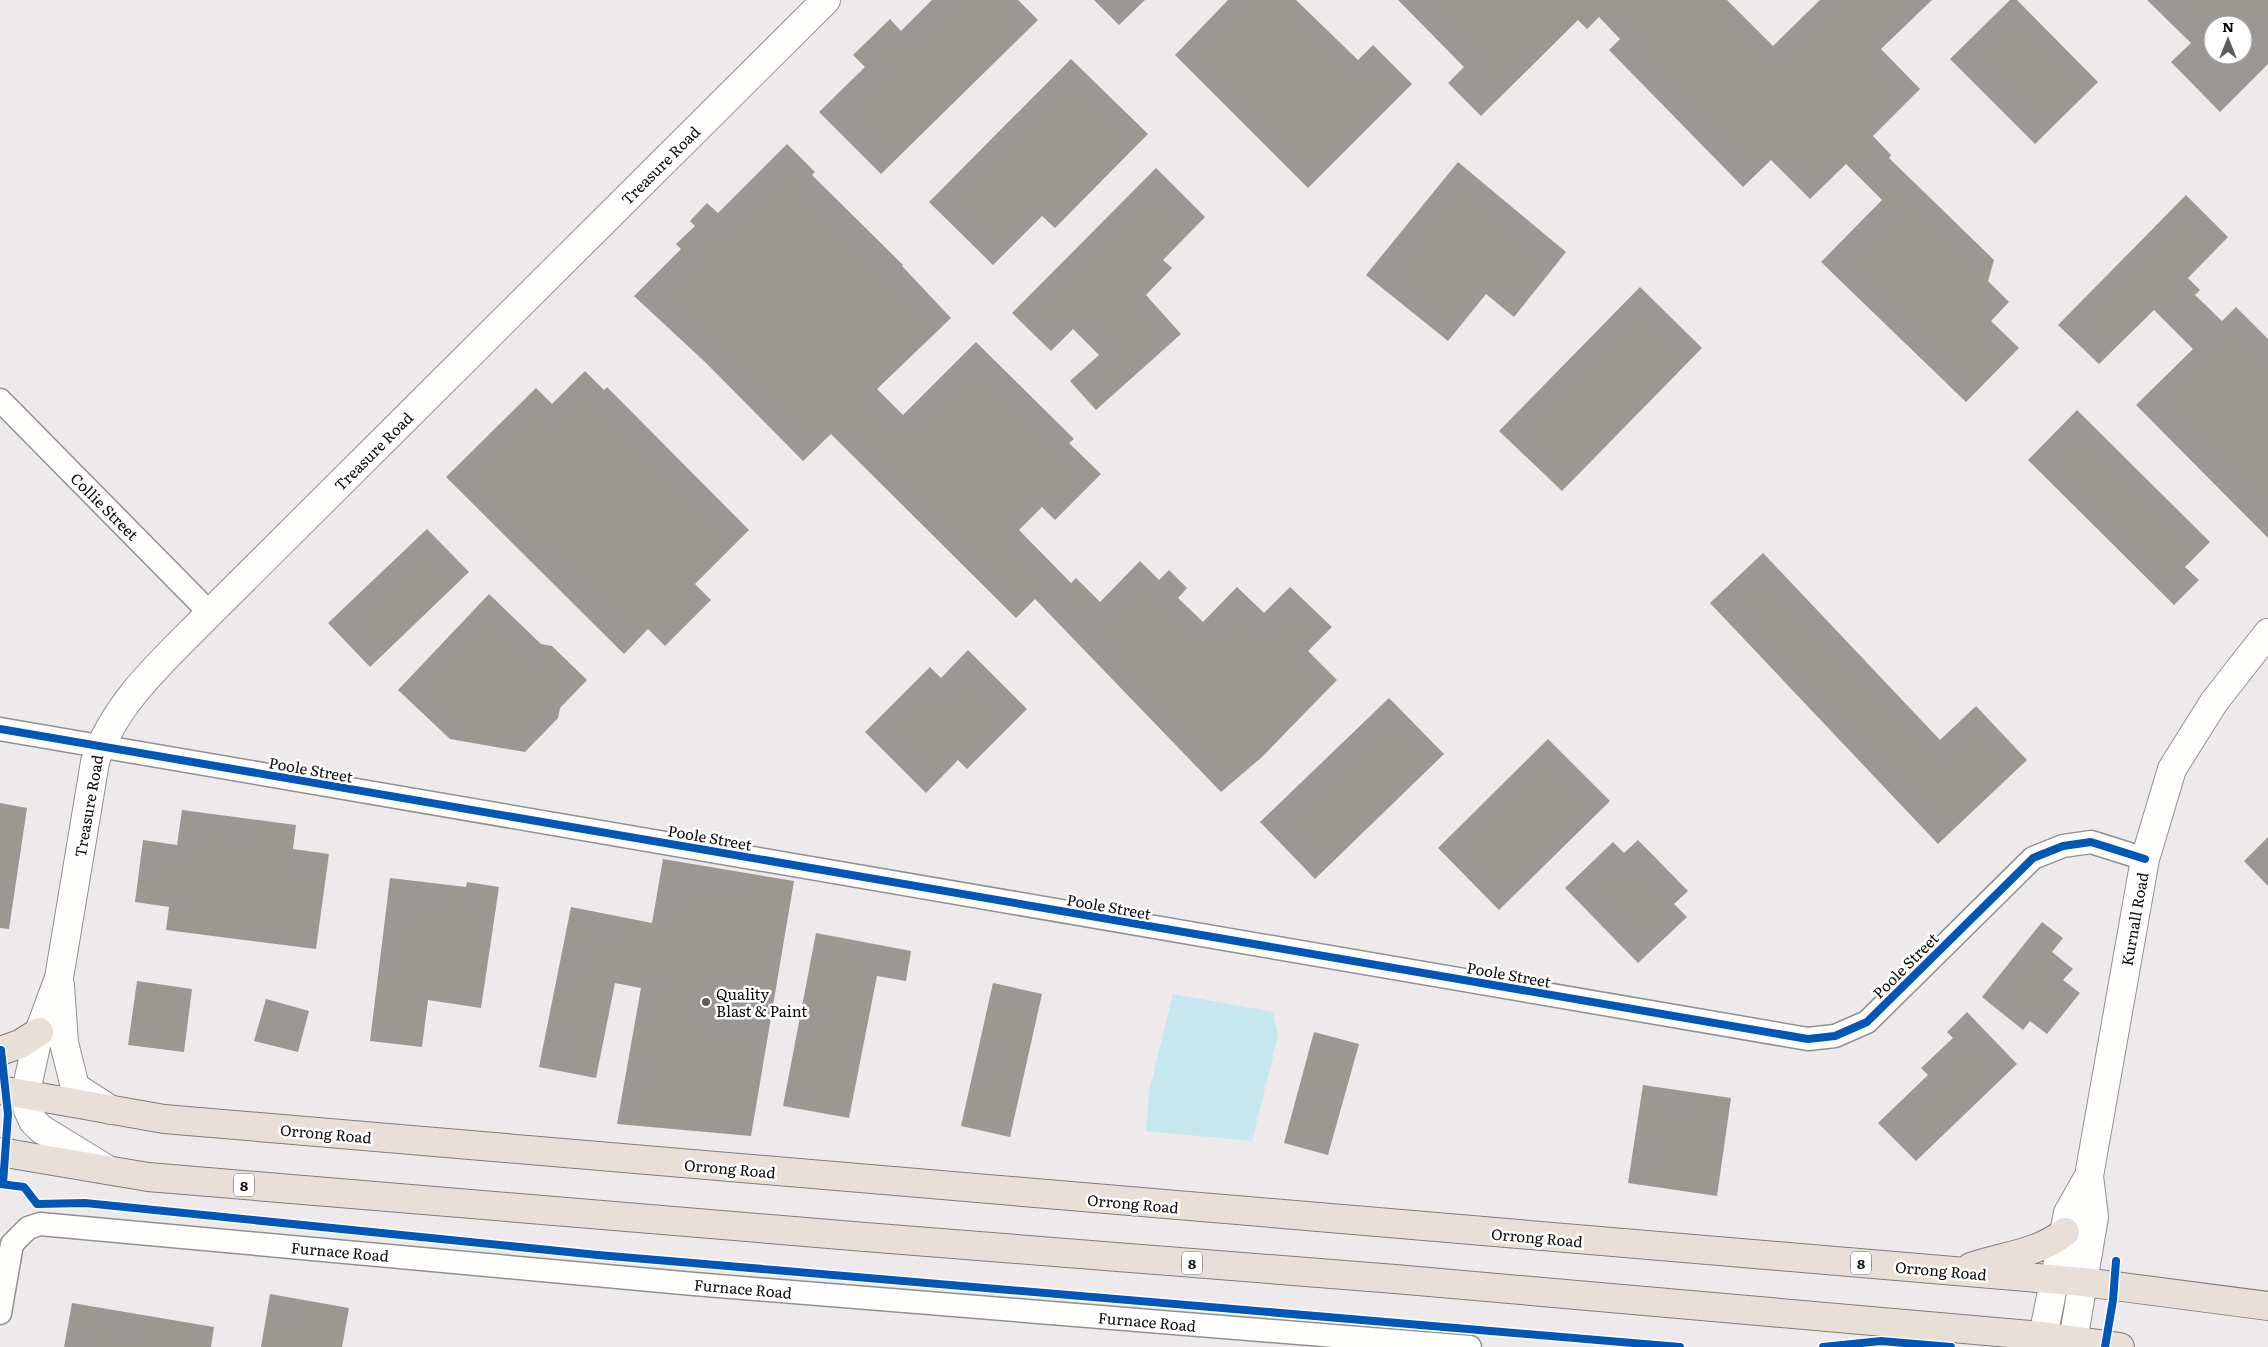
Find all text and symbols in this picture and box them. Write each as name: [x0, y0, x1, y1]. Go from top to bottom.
north arrow: [2203, 15, 2253, 65]
text: N: [2222, 16, 2234, 36]
street label: Treasure Road: [615, 120, 705, 210]
street label: Treasure Road: [328, 406, 418, 496]
street label: Collie Street: [66, 467, 144, 545]
street label: Poole Street: [267, 750, 355, 788]
street label: Treasure Road: [68, 753, 108, 859]
street label: Poole Street: [666, 818, 754, 856]
street label: Kurnall Road: [2114, 870, 2154, 968]
street label: Poole Street: [1065, 887, 1153, 925]
street label: Poole Street: [1867, 927, 1943, 1003]
street label: Poole Street: [1465, 955, 1553, 993]
place label: Quality Blast & Paint: [716, 982, 807, 1022]
marker: Quality Blast & Paint: [700, 996, 712, 1008]
street label: Orrong Road: [279, 1118, 373, 1148]
street label: Orrong Road: [683, 1153, 777, 1183]
road number: 8: [234, 1174, 254, 1196]
street label: Orrong Road: [1086, 1188, 1180, 1218]
street label: Orrong Road: [1490, 1222, 1584, 1252]
street label: Furnace Road: [290, 1235, 390, 1267]
road number: 8: [1182, 1252, 1202, 1274]
road number: 8: [1851, 1252, 1871, 1274]
street label: Orrong Road: [1894, 1255, 1988, 1285]
street label: Furnace Road: [693, 1272, 793, 1304]
street label: Furnace Road: [1097, 1305, 1197, 1337]

